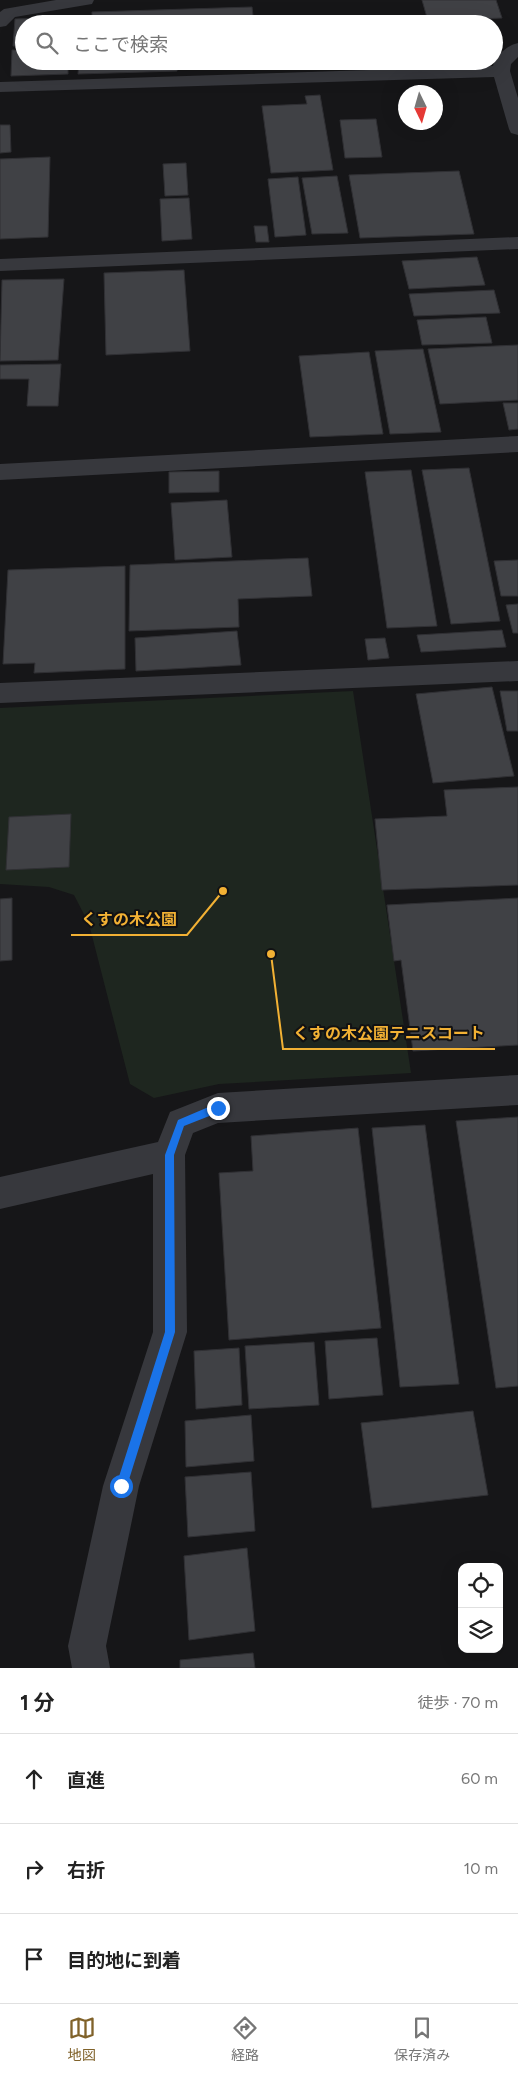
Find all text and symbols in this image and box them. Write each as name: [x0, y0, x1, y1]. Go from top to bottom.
search box: [15, 15, 503, 70]
icon: search: [33, 29, 61, 57]
text: ここで検索: [73, 33, 168, 56]
north arrow: [398, 85, 443, 130]
callout: くすの木公園: [71, 904, 187, 935]
text: くすの木公園: [81, 910, 177, 929]
callout: くすの木公園テニスコート: [283, 1018, 495, 1049]
text: くすの木公園テニスコート: [293, 1024, 485, 1043]
route end: [207, 1097, 230, 1120]
route start: [110, 1475, 133, 1498]
map controls: [458, 1563, 503, 1653]
button: locate: [458, 1563, 503, 1608]
button: layers: [458, 1608, 503, 1653]
text: 1 分: [20, 1690, 55, 1715]
text: 徒歩 · 70 m: [418, 1693, 498, 1712]
icon: ahead: [20, 1765, 48, 1793]
text: 直進: [67, 1769, 105, 1792]
text: 60 m: [461, 1769, 498, 1788]
icon: right: [20, 1855, 48, 1883]
text: 右折: [67, 1859, 105, 1882]
text: 10 m: [464, 1859, 498, 1878]
icon: arrive: [20, 1945, 48, 1973]
text: 目的地に到着: [67, 1949, 181, 1972]
tab: 地図: [68, 2014, 96, 2064]
tab: 経路: [231, 2014, 259, 2064]
tab: 保存済み: [394, 2014, 450, 2064]

